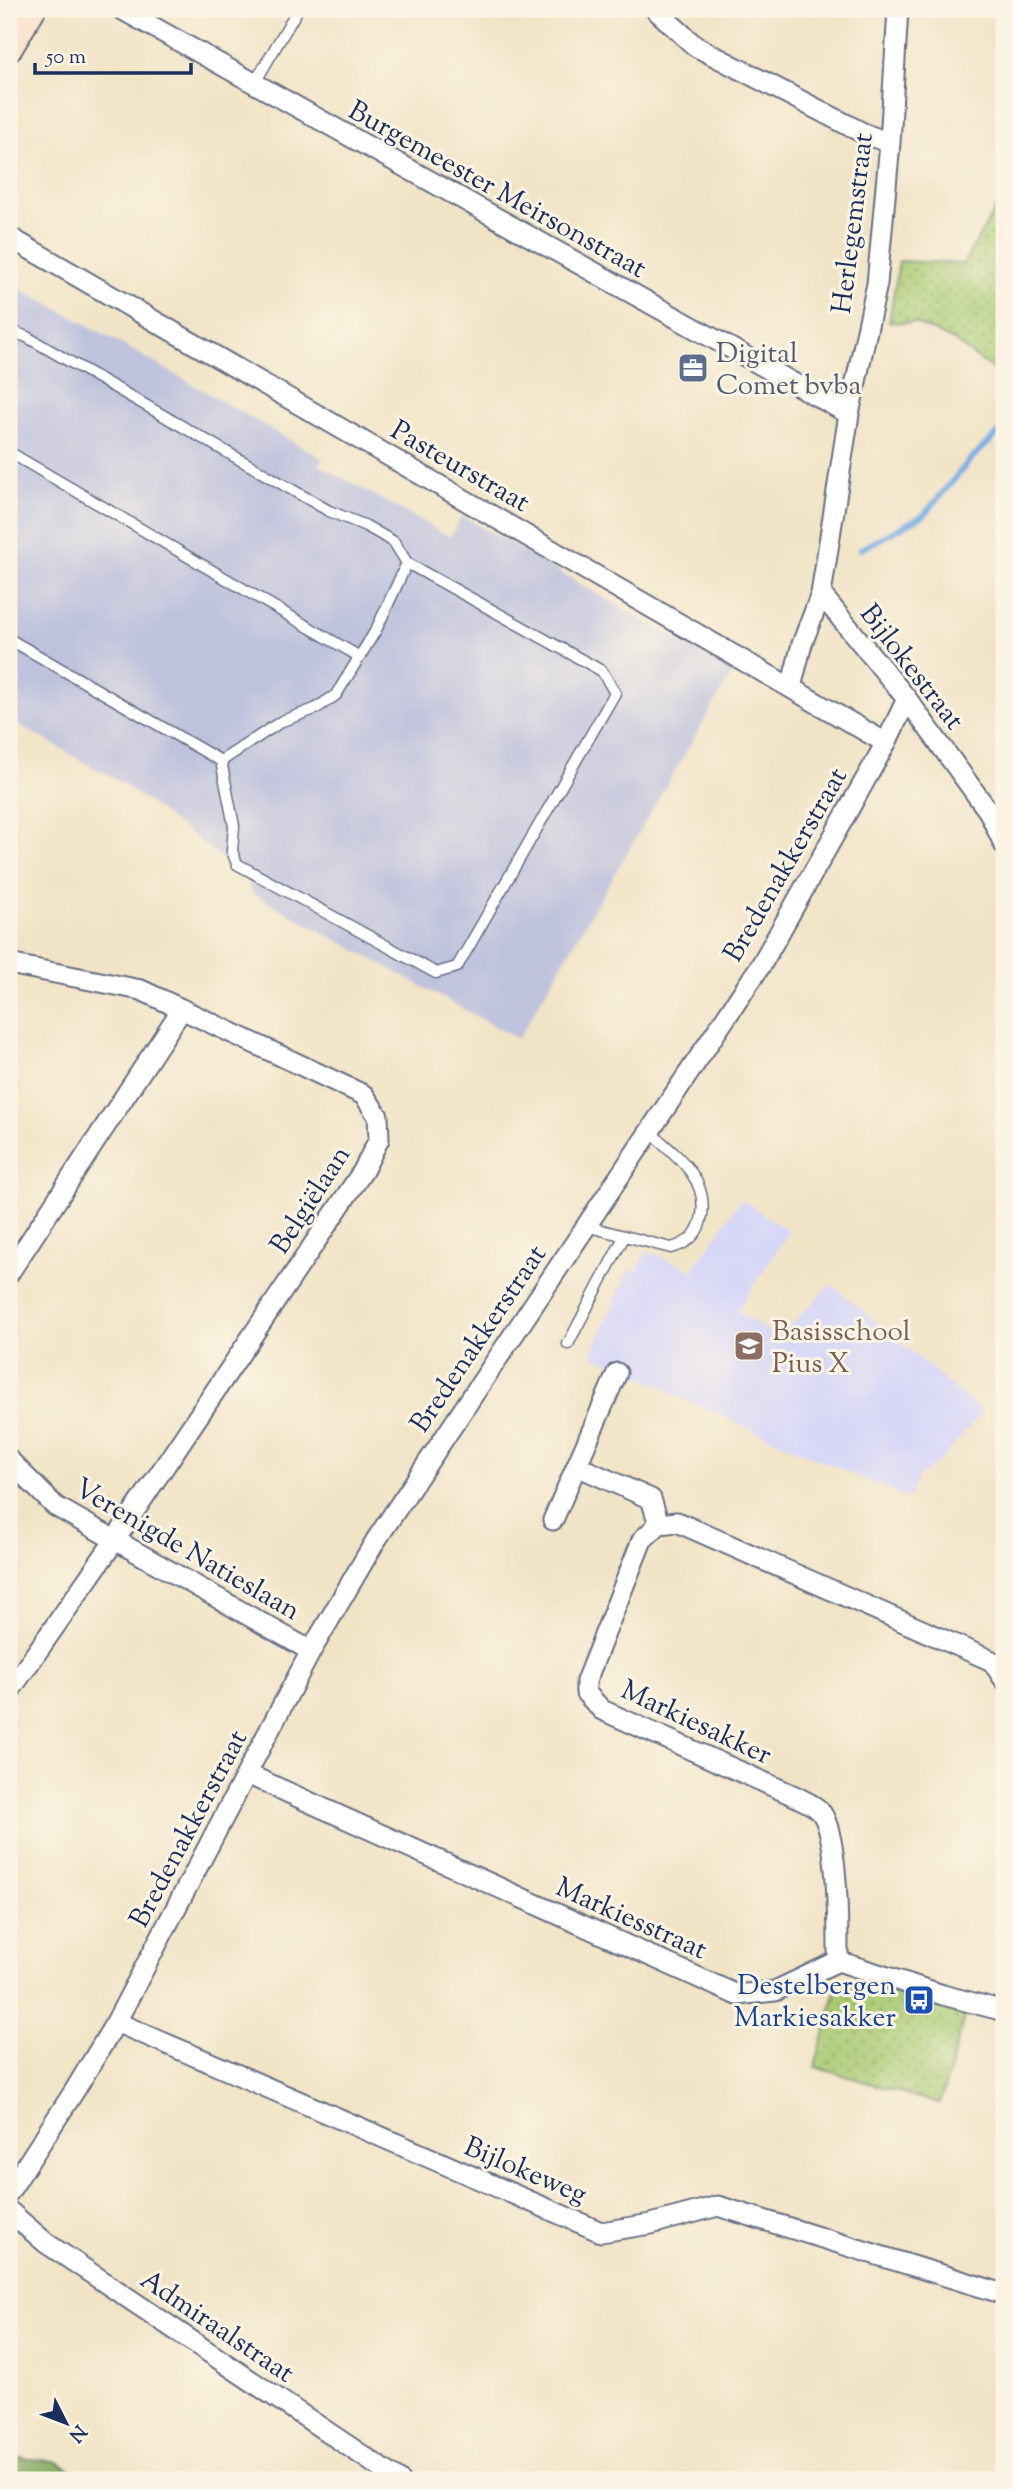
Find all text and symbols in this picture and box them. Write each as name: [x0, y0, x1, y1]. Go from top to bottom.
scale bar: [35, 32, 191, 76]
text: 50 m: [45, 43, 86, 73]
street label: Burgemeester Meirsonstraat: [340, 92, 653, 290]
street label: Herlegemstraat: [823, 130, 885, 316]
place label: Digital Comet bvba: [716, 335, 862, 407]
office icon: Digital Comet bvba: [676, 351, 710, 385]
street label: Pasteurstraat: [382, 412, 537, 524]
street label: Bijlokestraat: [849, 596, 973, 740]
street label: Bredenakkerstraat: [715, 760, 859, 970]
street label: Belgiëlaan: [261, 1138, 362, 1263]
street label: Bredenakkerstraat: [402, 1237, 558, 1442]
place label: Basisschool Pius X: [772, 1313, 911, 1385]
school or university icon: Basisschool Pius X: [732, 1329, 766, 1363]
street label: Verenigde Natieslaan: [66, 1469, 307, 1632]
street label: Markiesakker: [614, 1671, 778, 1776]
street label: Bredenakkerstraat: [121, 1723, 259, 1935]
street label: Markiesstraat: [549, 1869, 713, 1971]
place label: Destelbergen Markiesakker: [734, 1967, 896, 2039]
bus stop icon: Destelbergen Markiesakker: [902, 1983, 936, 2017]
street label: Bijlokeweg: [457, 2128, 593, 2216]
street label: Admiraalstraat: [131, 2261, 302, 2394]
north arrow: [32, 2388, 102, 2458]
text: N: [62, 2418, 92, 2447]

